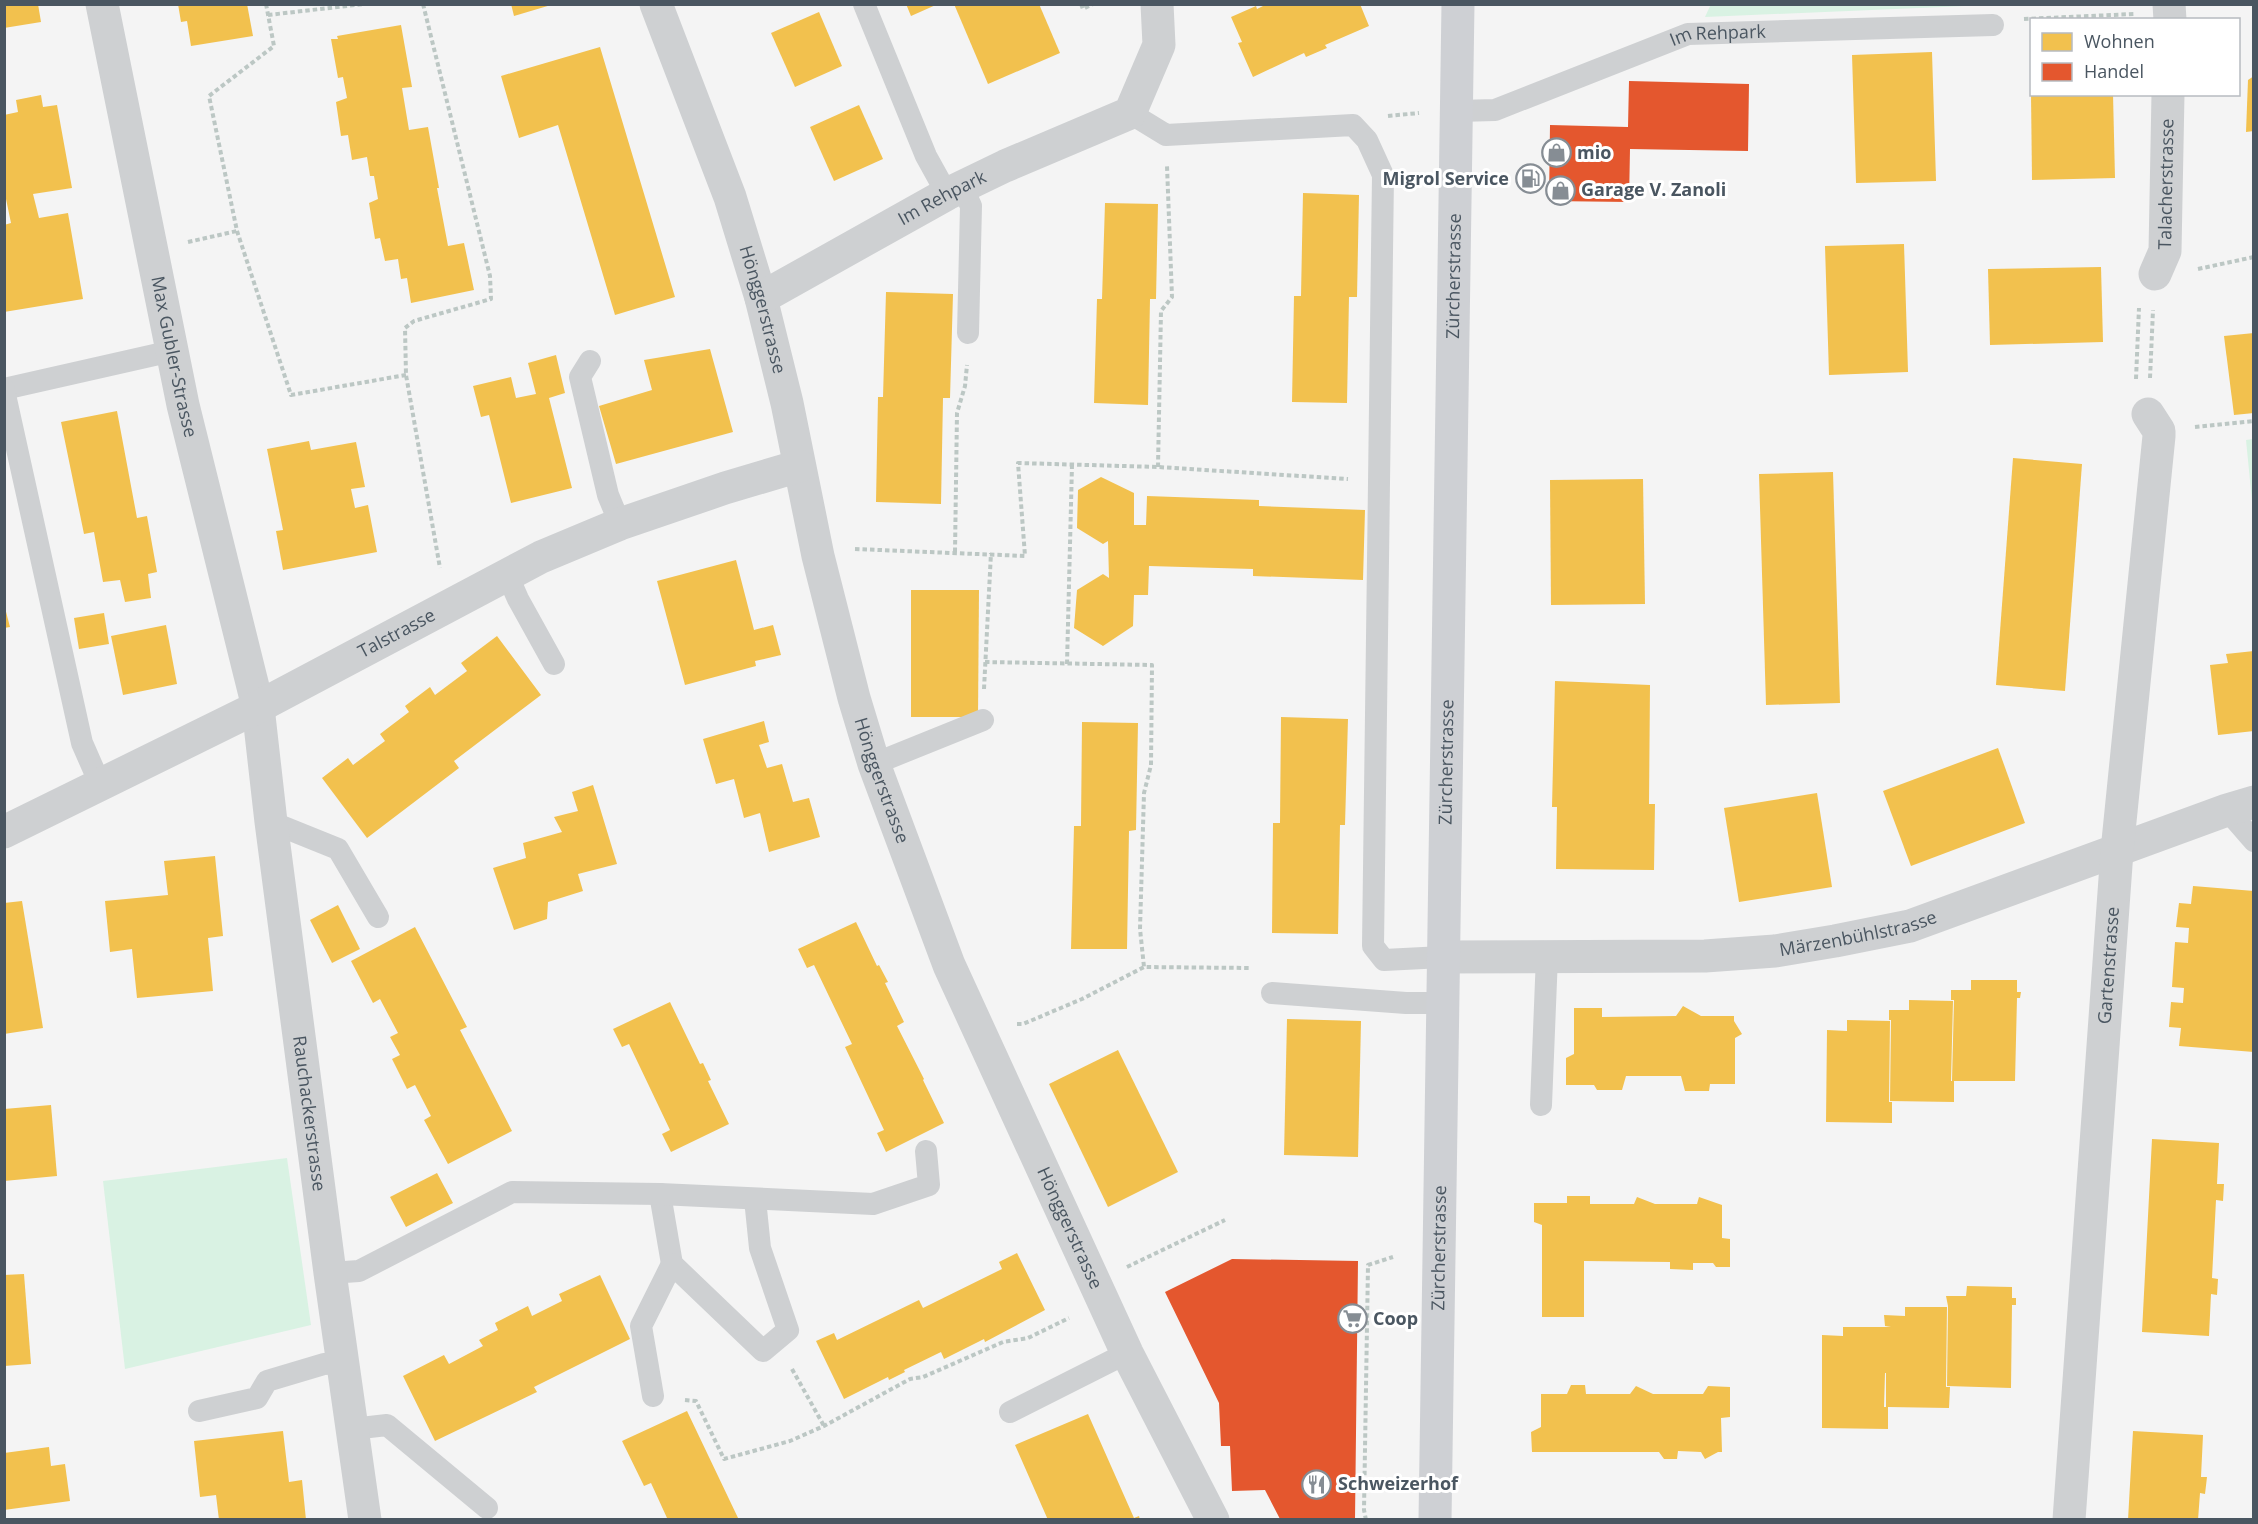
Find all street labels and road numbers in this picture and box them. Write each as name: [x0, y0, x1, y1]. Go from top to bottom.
street label: Im Rehpark: [1666, 19, 1767, 51]
street label: Talacherstrasse: [2152, 118, 2179, 250]
street label: Im Rehpark: [893, 164, 990, 230]
street label: Zürcherstrasse: [1440, 213, 1466, 339]
street label: Hönggerstrasse: [735, 242, 792, 376]
street label: Max Gubler-Strasse: [146, 274, 204, 440]
street label: Talstrasse: [353, 602, 439, 663]
street label: Zürcherstrasse: [1433, 699, 1458, 825]
street label: Hönggerstrasse: [850, 714, 915, 846]
street label: Märzenbühlstrasse: [1777, 904, 1940, 961]
street label: Gartenstrasse: [2092, 906, 2124, 1025]
street label: Rauchackerstrasse: [288, 1034, 332, 1193]
street label: Hönggerstrasse: [1032, 1163, 1109, 1293]
street label: Zürcherstrasse: [1425, 1185, 1451, 1311]

